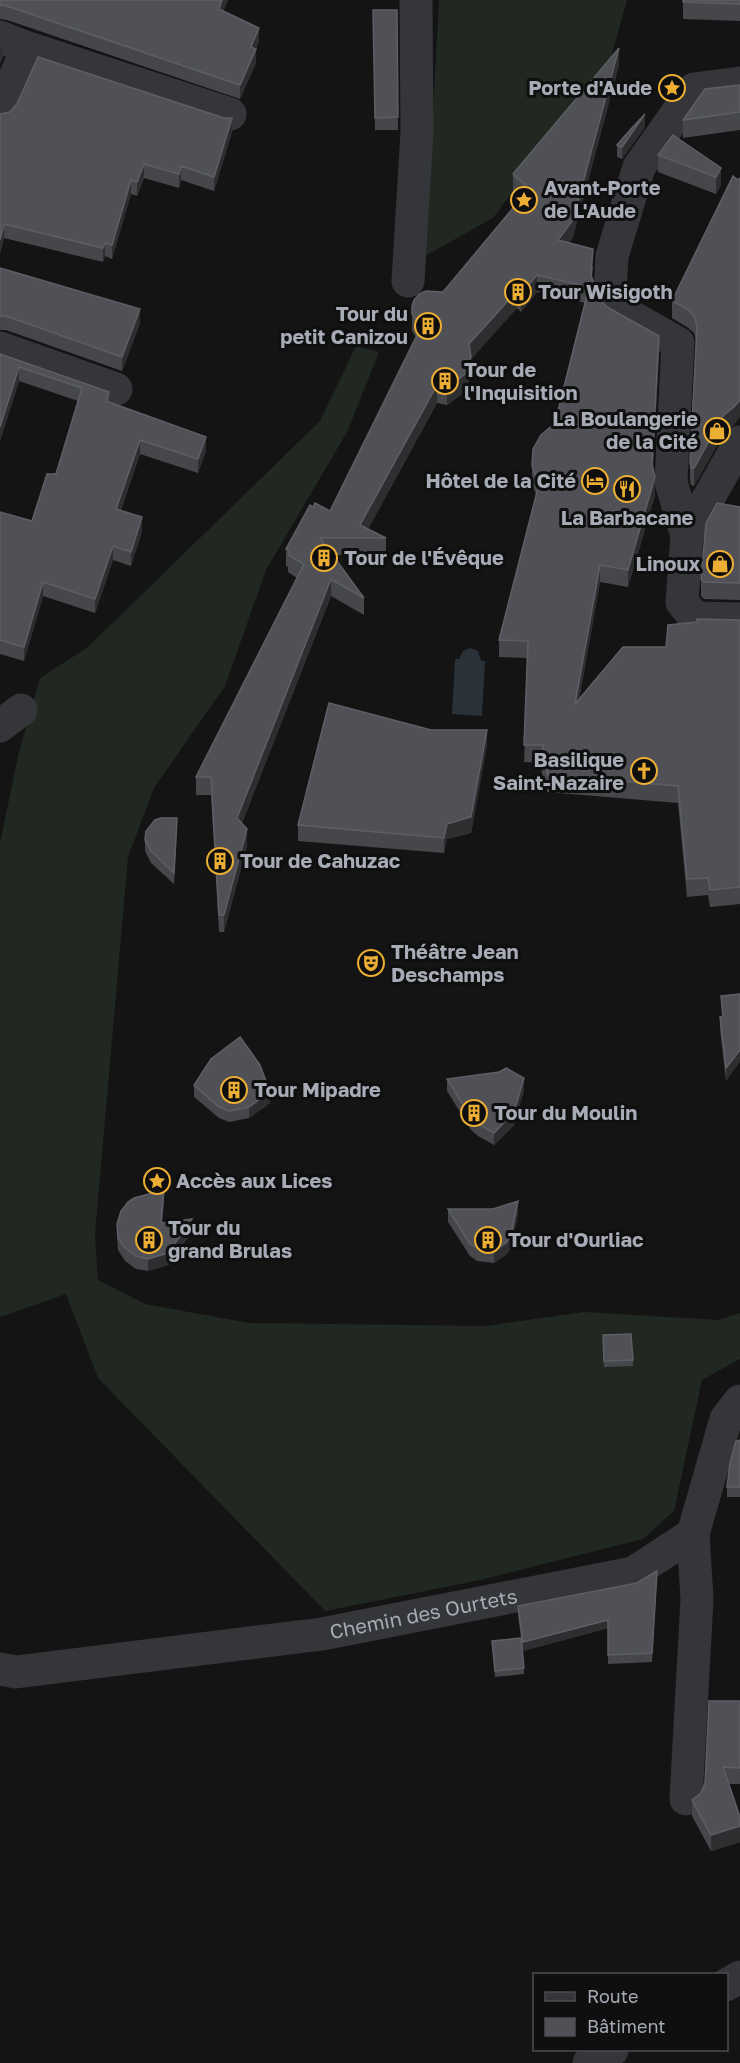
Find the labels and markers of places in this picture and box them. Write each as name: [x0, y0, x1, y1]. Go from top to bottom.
place icon: Porte d'Aude: [657, 73, 687, 103]
place label: Porte d'Aude: [528, 75, 652, 99]
place label: Avant-Porte de L'Aude: [544, 175, 661, 222]
place icon: Avant-Porte de L'Aude: [509, 185, 539, 215]
building icon: Tour Wisigoth: [503, 277, 533, 307]
place label: Tour Wisigoth: [538, 279, 673, 303]
place label: Tour du petit Canizou: [280, 301, 408, 348]
building icon: Tour du petit Canizou: [413, 311, 443, 341]
place label: Tour de l'Inquisition: [464, 357, 578, 404]
building icon: Tour de l'Inquisition: [430, 366, 460, 396]
place label: La Boulangerie de la Cité: [552, 406, 698, 453]
shop icon: La Boulangerie de la Cité: [702, 416, 732, 446]
hotel icon: Hôtel de la Cité: [580, 466, 610, 496]
place label: Hôtel de la Cité: [426, 468, 576, 492]
restaurant icon: La Barbacane: [612, 474, 642, 504]
place label: La Barbacane: [561, 505, 693, 529]
building icon: Tour de l'Évêque: [309, 543, 339, 573]
place label: Tour de l'Évêque: [344, 545, 504, 569]
shop icon: Linoux: [705, 549, 735, 579]
place label: Linoux: [636, 551, 700, 575]
place label: Basilique Saint-Nazaire: [493, 747, 624, 794]
church icon: Basilique Saint-Nazaire: [629, 756, 659, 786]
building icon: Tour de Cahuzac: [205, 846, 235, 876]
place label: Tour de Cahuzac: [240, 848, 400, 872]
place label: Théâtre Jean Deschamps: [391, 939, 519, 986]
theatre icon: Théâtre Jean Deschamps: [356, 948, 386, 978]
building icon: Tour Mipadre: [219, 1075, 249, 1105]
place label: Tour Mipadre: [254, 1077, 381, 1101]
building icon: Tour du Moulin: [459, 1098, 489, 1128]
place label: Tour du Moulin: [494, 1100, 637, 1124]
place icon: Accès aux Lices: [142, 1166, 172, 1196]
place label: Accès aux Lices: [176, 1168, 332, 1192]
place label: Tour du grand Brulas: [168, 1215, 292, 1262]
building icon: Tour du grand Brulas: [134, 1225, 164, 1255]
building icon: Tour d'Ourliac: [473, 1225, 503, 1255]
place label: Tour d'Ourliac: [508, 1227, 644, 1251]

